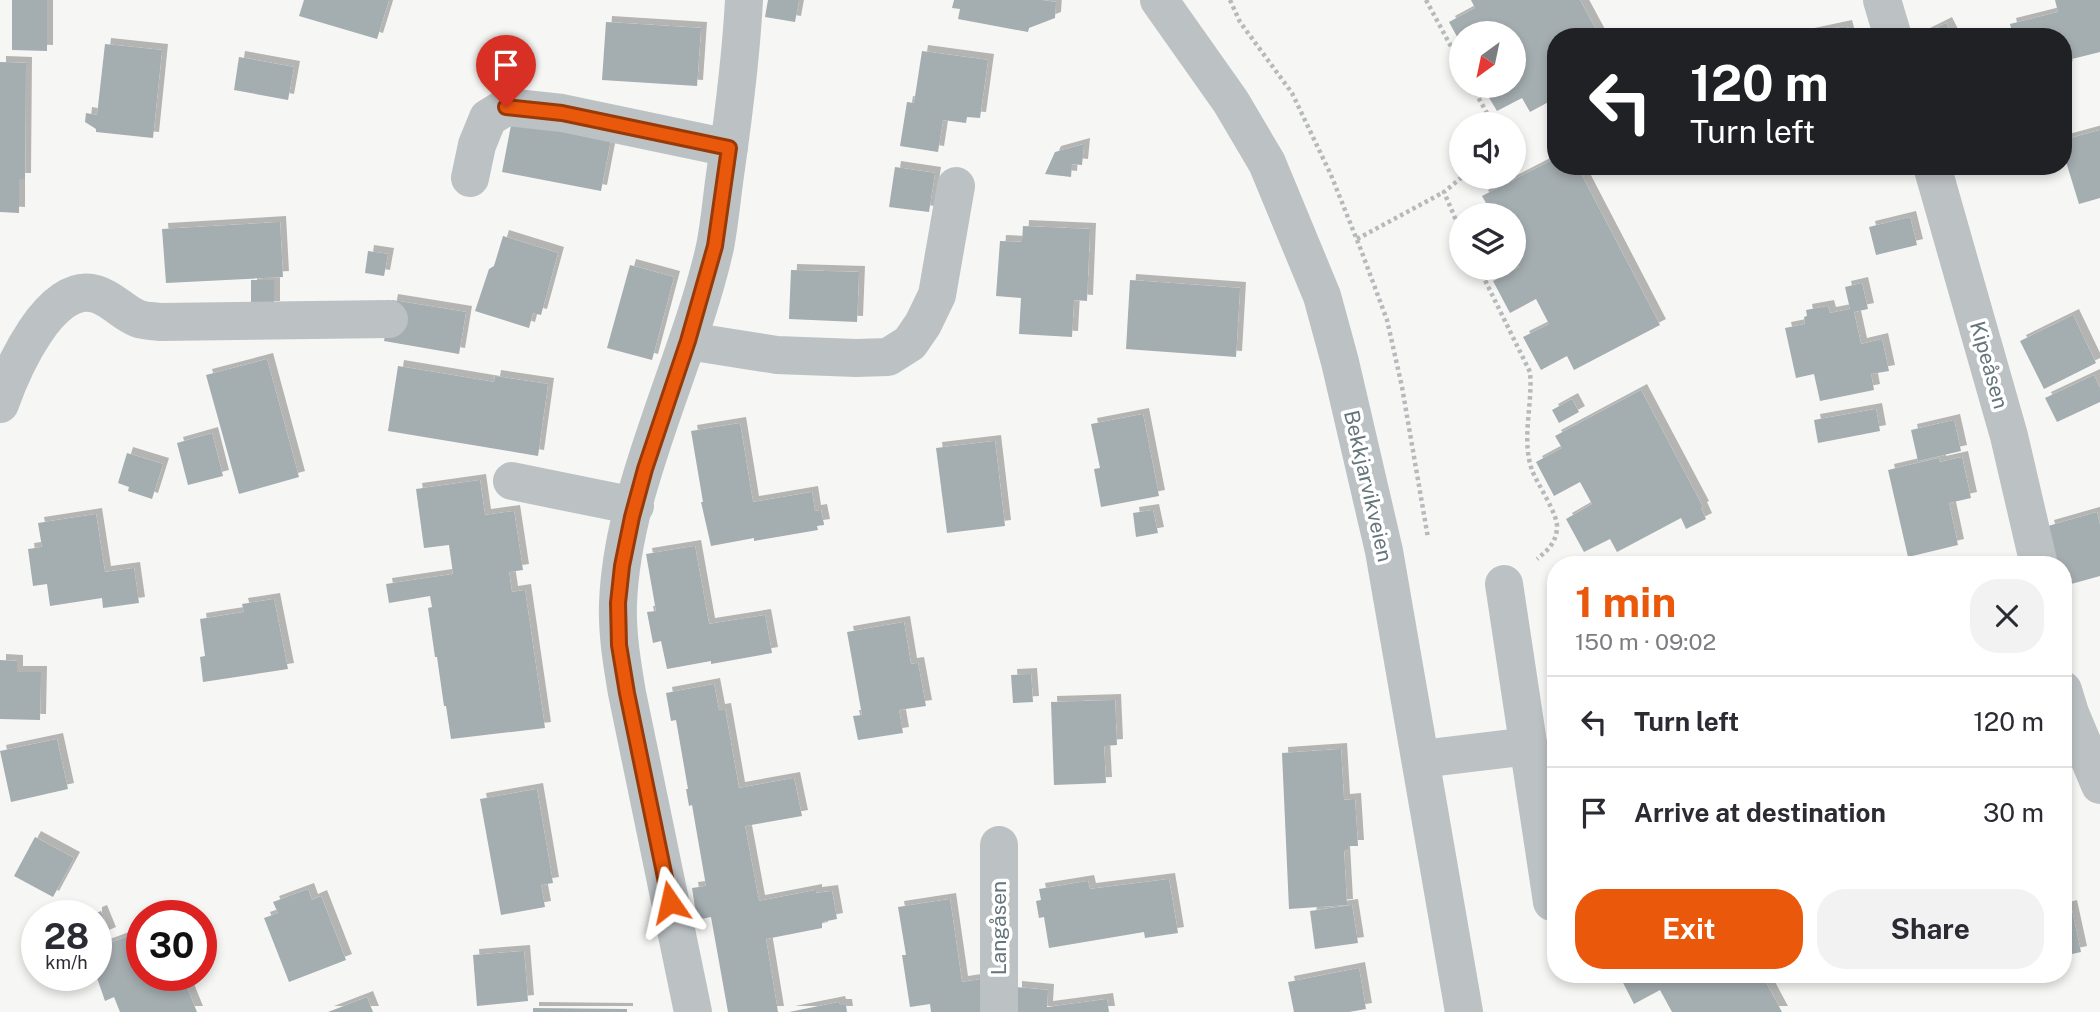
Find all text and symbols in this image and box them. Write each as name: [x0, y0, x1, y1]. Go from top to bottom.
north arrow: [1449, 21, 1526, 98]
map controls: [1449, 21, 1526, 280]
pin: [476, 35, 536, 107]
icon: arrive: [487, 46, 525, 84]
text: 120 m: [1690, 54, 1829, 112]
icon: left: [1575, 56, 1666, 147]
button: sound: [1449, 112, 1526, 189]
text: Turn left: [1690, 113, 1815, 150]
button: layers: [1449, 203, 1526, 280]
street label: Kipeåsen: [1965, 318, 2014, 412]
street label: Bekkjarvikveien: [1339, 408, 1398, 564]
text: 1 min: [1575, 577, 1676, 626]
button: close: [1970, 579, 2044, 653]
text: 150 m · 09:02: [1575, 628, 1716, 655]
icon: left: [1575, 703, 1613, 741]
text: Turn left: [1634, 706, 1739, 737]
text: 120 m: [1973, 706, 2044, 737]
icon: arrive: [1575, 794, 1613, 832]
text: Arrive at destination: [1634, 797, 1886, 828]
text: 30 m: [1983, 797, 2044, 828]
position arrow: [633, 865, 707, 939]
street label: Langåsen: [986, 881, 1011, 975]
button: Exit: [1575, 889, 1803, 969]
button: Share: [1817, 889, 2044, 969]
speed limit sign: 30: [126, 900, 217, 991]
text: 28: [44, 916, 89, 957]
text: km/h: [45, 952, 88, 973]

